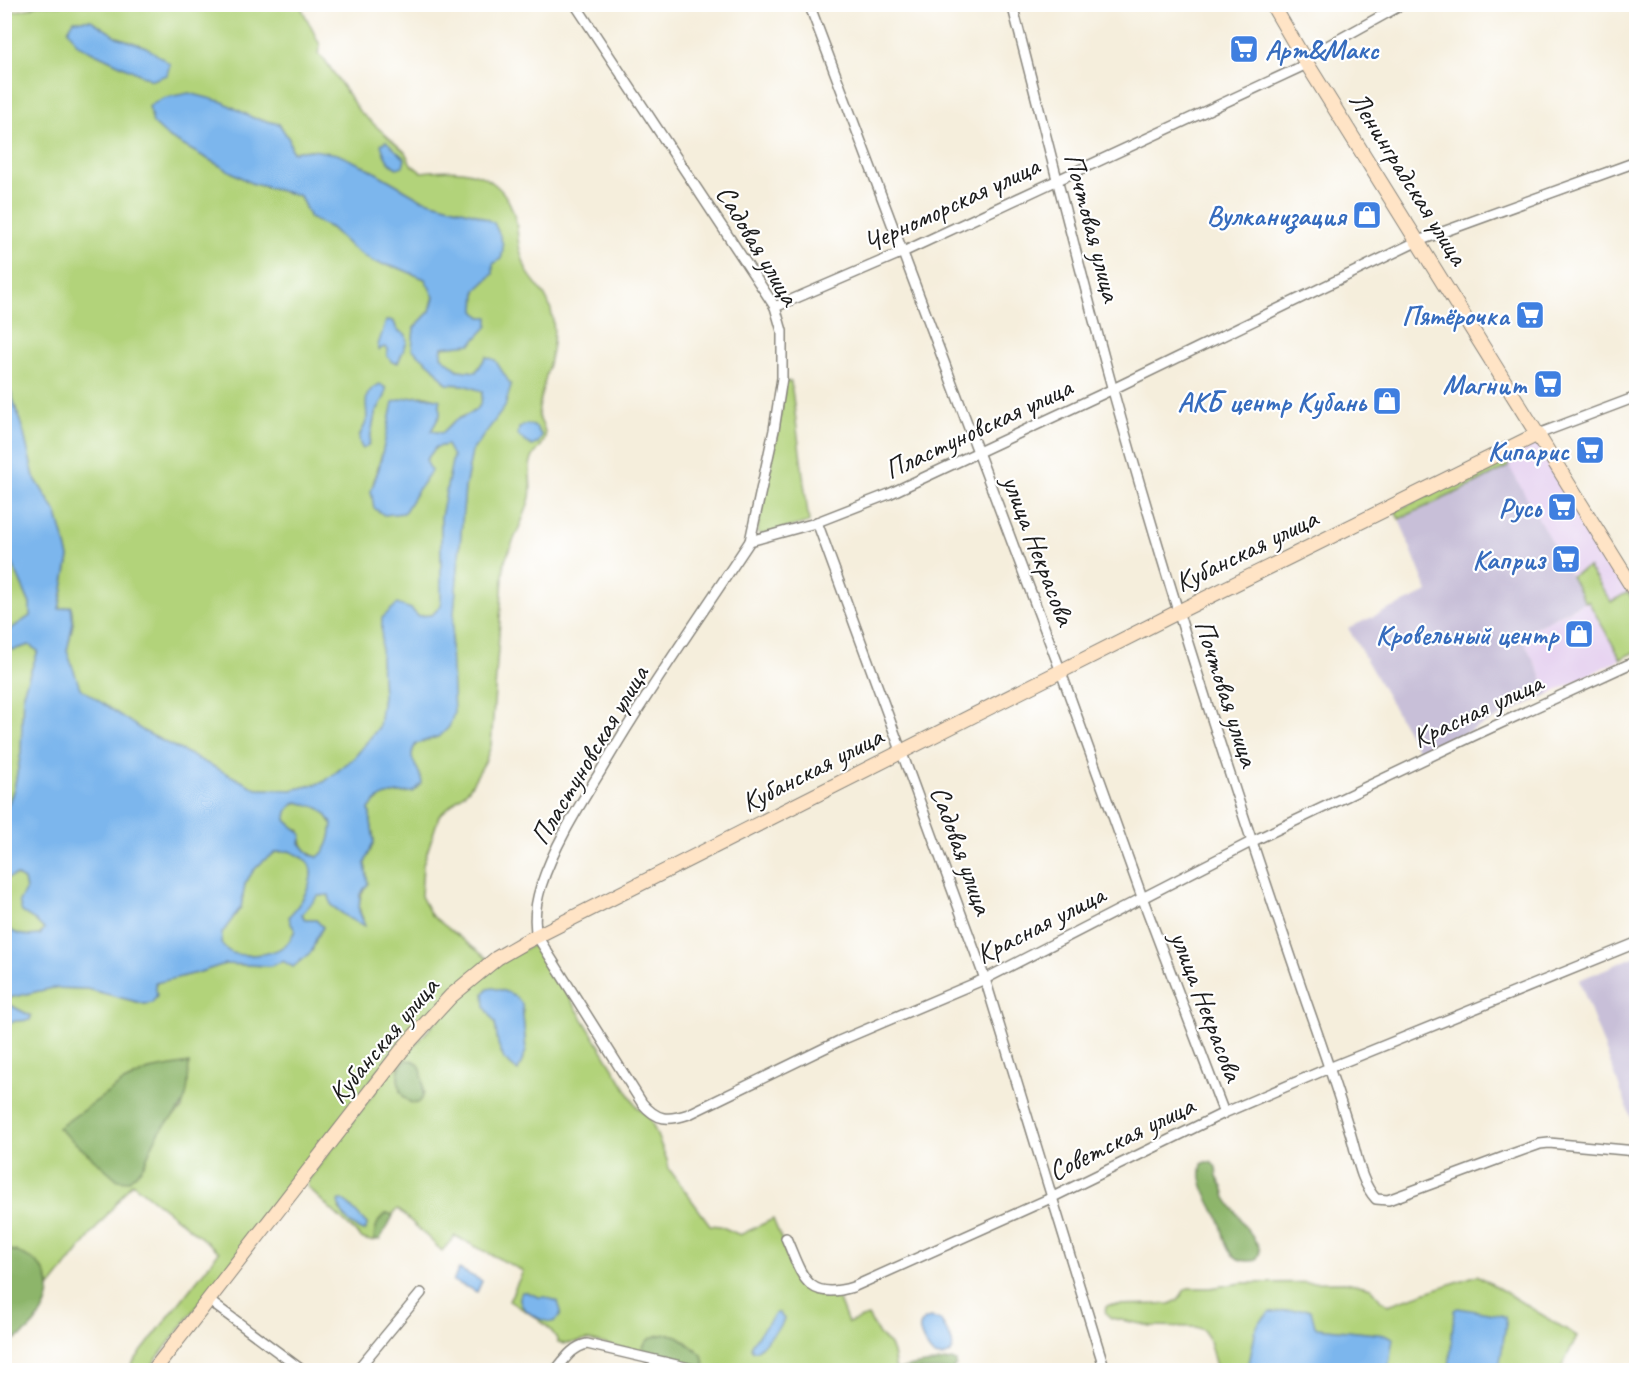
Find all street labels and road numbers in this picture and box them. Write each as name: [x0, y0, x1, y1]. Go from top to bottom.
street label: Ленинградская улица: [1342, 85, 1477, 273]
street label: Черноморская улица: [857, 147, 1046, 260]
street label: Почтовая улица: [1056, 149, 1130, 307]
street label: Садовая улица: [708, 178, 809, 313]
street label: Пластуновская улица: [879, 369, 1079, 487]
street label: улица Некрасова: [994, 468, 1084, 632]
street label: Кубанская улица: [1169, 500, 1325, 600]
street label: Почтовая улица: [1187, 615, 1268, 773]
street label: Пластуновская улица: [522, 658, 657, 851]
street label: Красная улица: [1406, 664, 1550, 755]
street label: Кубанская улица: [735, 718, 890, 820]
street label: Садовая улица: [923, 781, 1002, 921]
street label: Красная улица: [970, 876, 1112, 971]
street label: улица Некрасова: [1162, 924, 1252, 1088]
street label: Кубанская улица: [320, 968, 447, 1110]
street label: Советская улица: [1042, 1087, 1201, 1188]

